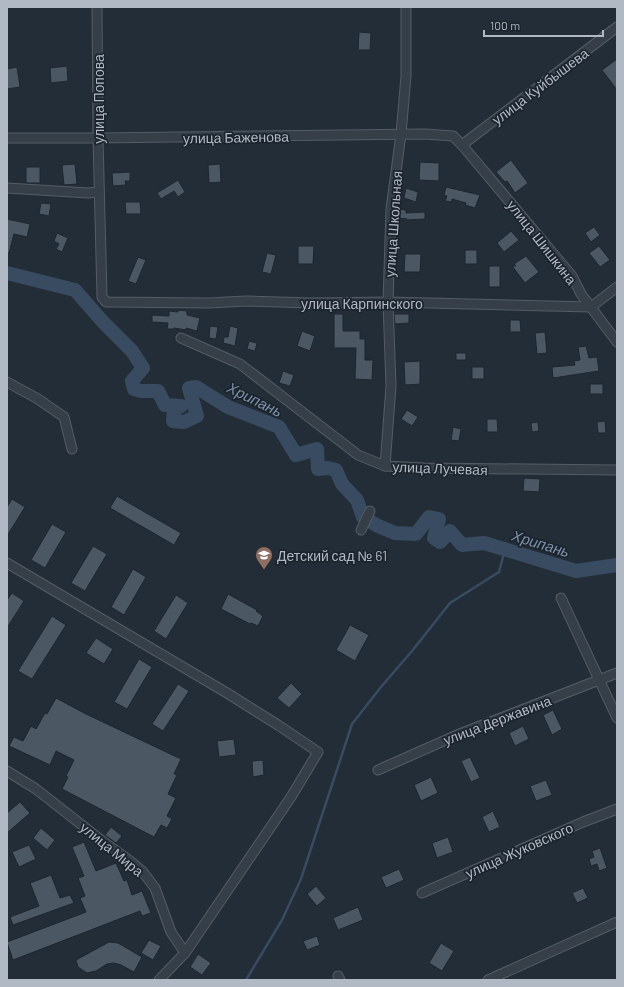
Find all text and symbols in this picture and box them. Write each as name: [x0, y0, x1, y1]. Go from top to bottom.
scale bar: [484, 12, 603, 38]
text: 100 m: [490, 18, 520, 32]
street label: улица Куйбышева: [488, 44, 592, 128]
street label: улица Попова: [90, 54, 107, 144]
street label: улица Баженова: [183, 128, 289, 146]
street label: улица Школьная: [381, 170, 405, 278]
street label: улица Шишкина: [504, 196, 580, 288]
street label: улица Карпинского: [301, 295, 423, 312]
water label: Хрипань: [223, 377, 286, 420]
street label: улица Лучевая: [392, 458, 488, 478]
water label: Хрипань: [509, 525, 572, 560]
school or university icon: Детский сад № 61: [254, 545, 274, 570]
place label: Детский сад № 61: [277, 547, 387, 564]
street label: улица Державина: [441, 692, 554, 748]
street label: улица Мира: [77, 818, 147, 880]
street label: улица Жуковского: [463, 819, 576, 881]

